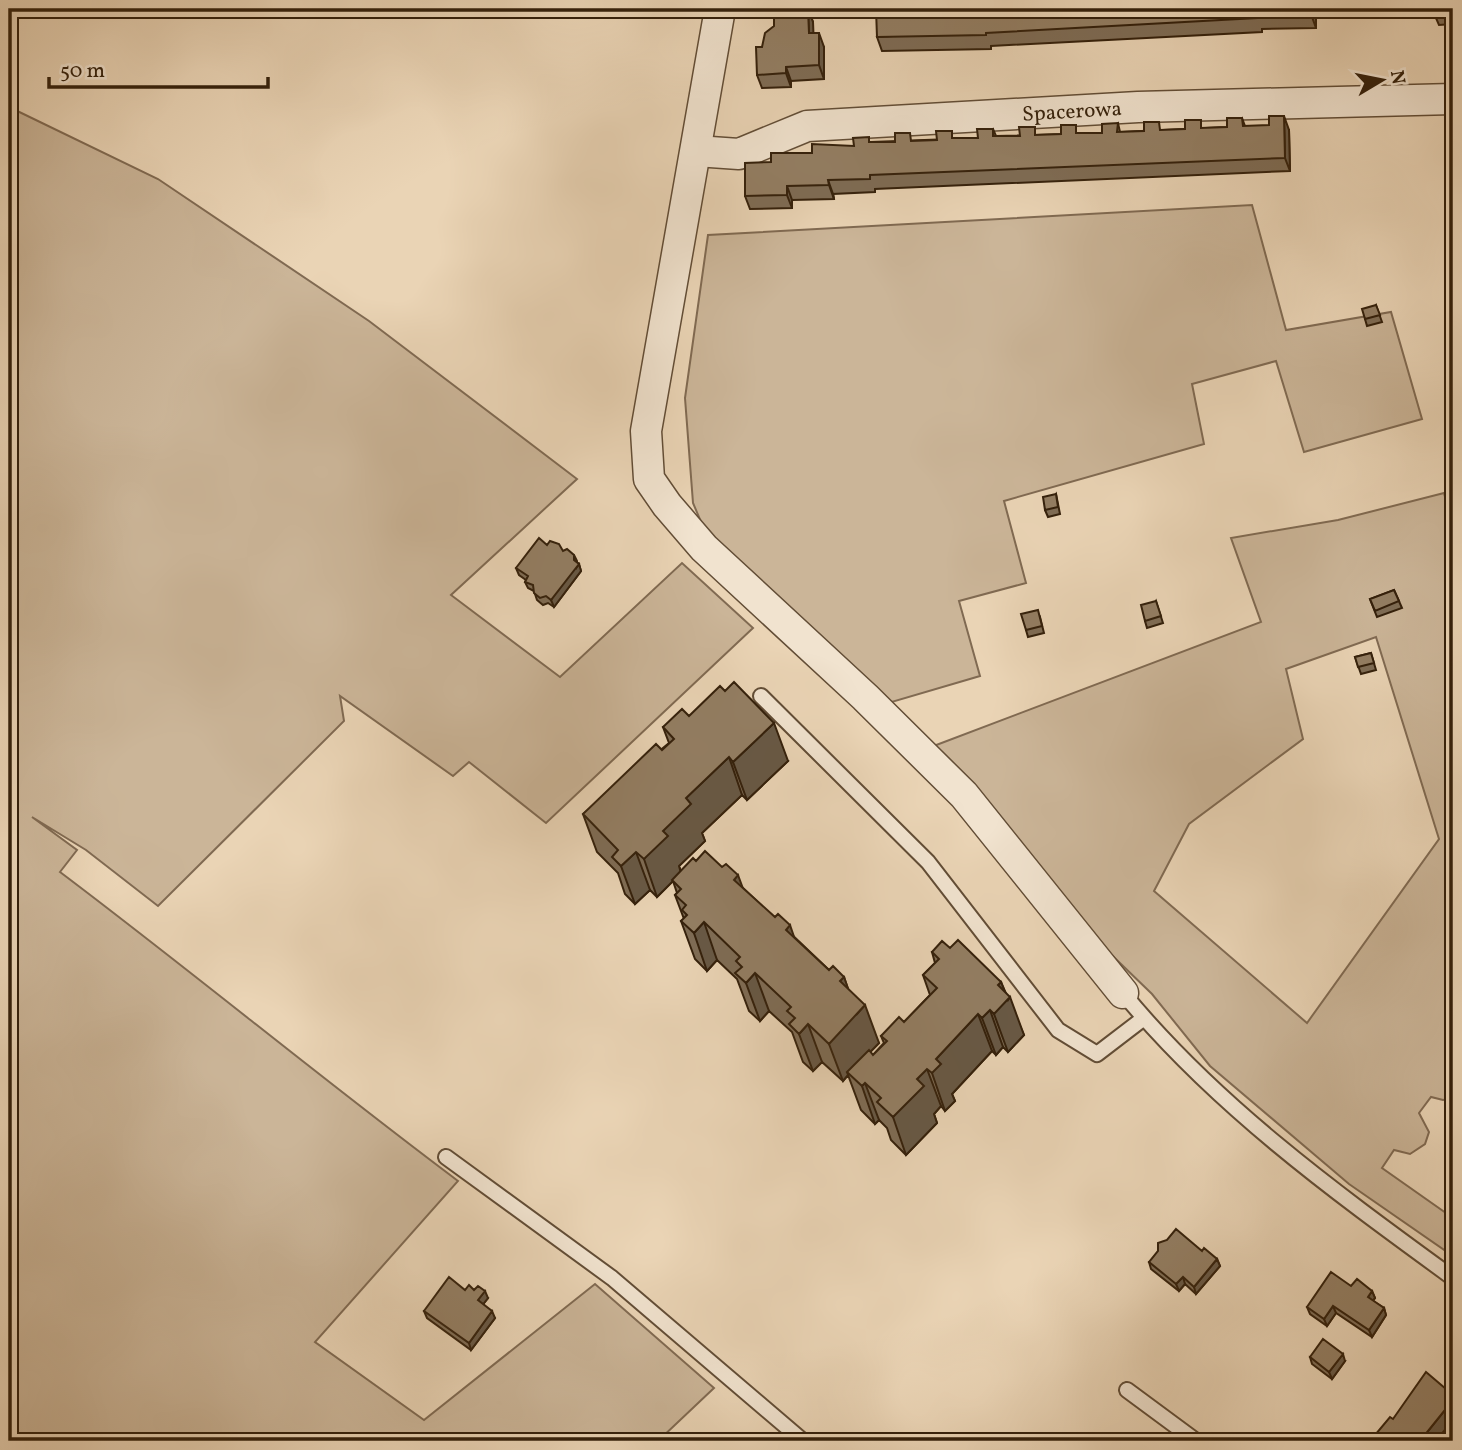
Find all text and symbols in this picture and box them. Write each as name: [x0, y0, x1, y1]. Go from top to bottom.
scale bar: [49, 46, 268, 90]
north arrow: [1346, 46, 1416, 116]
text: 50 m: [60, 57, 105, 86]
text: N: [1383, 68, 1411, 87]
street label: Spacerowa: [1021, 95, 1123, 130]

